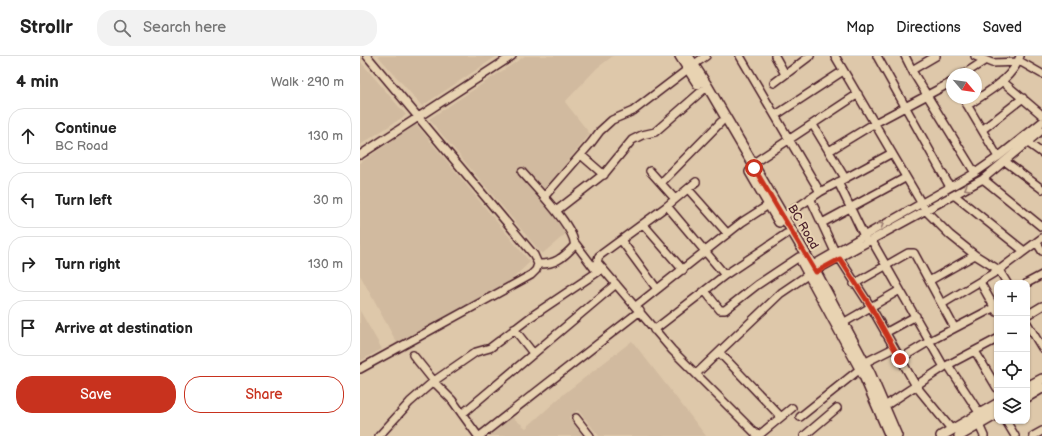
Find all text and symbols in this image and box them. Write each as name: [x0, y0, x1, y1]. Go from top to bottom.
search box: [97, 10, 377, 46]
text: Strollr: [20, 16, 73, 39]
icon: search: [111, 17, 133, 39]
text: Search here: [143, 18, 226, 37]
text: Map: [846, 19, 874, 36]
text: Directions: [896, 19, 961, 36]
text: Saved: [983, 19, 1022, 36]
north arrow: [946, 68, 982, 104]
text: 4 min: [16, 72, 59, 92]
text: Walk · 290 m: [271, 74, 344, 90]
text: Continue: [55, 119, 117, 138]
icon: ahead: [17, 125, 39, 147]
text: 130 m: [308, 128, 343, 144]
text: BC Road: [55, 138, 108, 154]
route start: [745, 159, 763, 177]
one-way arrow: [964, 183, 971, 191]
icon: left: [17, 189, 39, 211]
text: Turn left: [55, 191, 112, 210]
text: 30 m: [313, 192, 343, 208]
street label: BC Road: [784, 202, 822, 252]
one-way arrow: [877, 223, 884, 230]
icon: right: [17, 253, 39, 275]
text: Turn right: [55, 255, 120, 274]
text: 130 m: [308, 256, 343, 272]
map controls: [994, 280, 1030, 424]
button: +: [994, 280, 1030, 316]
button: −: [994, 316, 1030, 352]
icon: arrive: [17, 317, 39, 339]
text: Arrive at destination: [55, 319, 193, 338]
route end: [891, 350, 909, 368]
button: locate: [994, 352, 1030, 388]
button: Save: [16, 376, 176, 413]
button: Share: [184, 376, 344, 413]
button: layers: [994, 388, 1030, 424]

